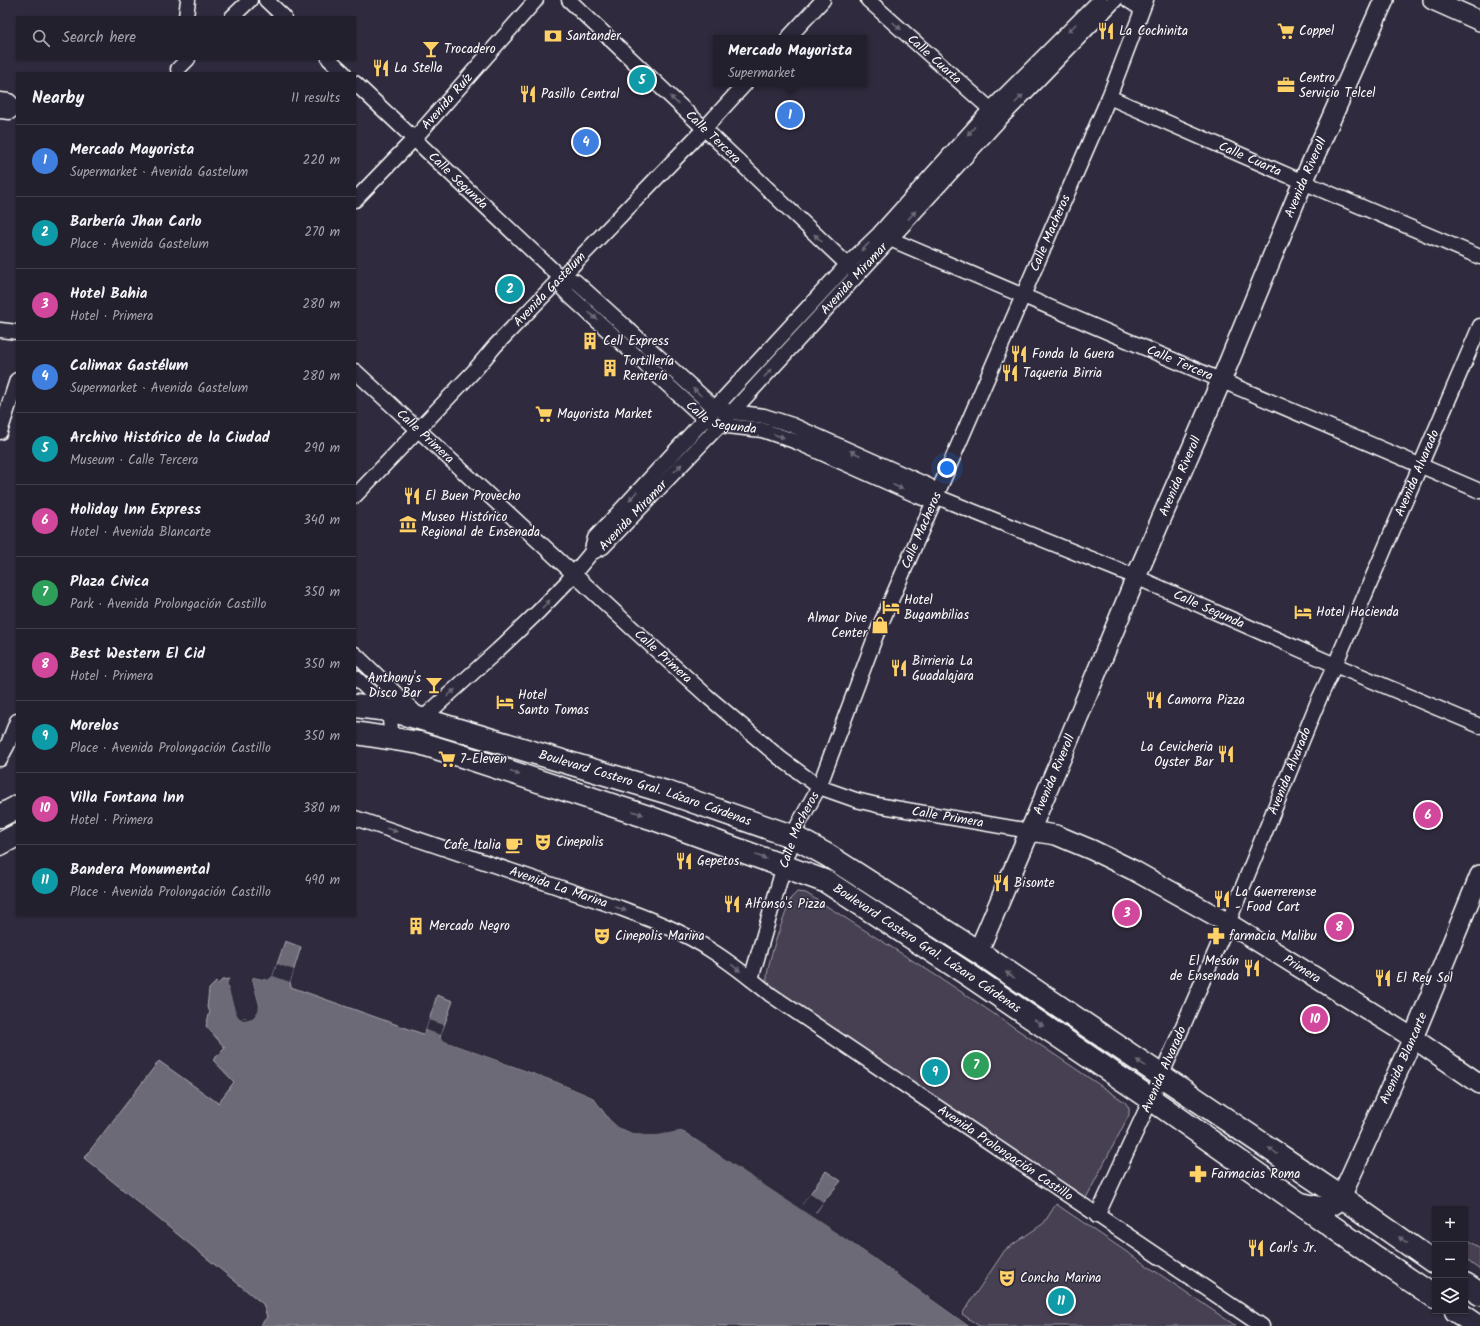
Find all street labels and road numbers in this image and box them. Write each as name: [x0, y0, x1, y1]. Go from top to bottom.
street label: Calle Cuarta: [902, 29, 966, 89]
street label: Avenida Ruíz: [416, 68, 478, 135]
street label: Calle Tercera: [680, 105, 746, 169]
street label: Avenida Riveroll: [1279, 134, 1332, 221]
street label: Calle Cuarta: [1215, 136, 1285, 182]
street label: Calle Segunda: [423, 147, 493, 214]
street label: Calle Macheros: [1024, 191, 1076, 275]
street label: Avenida Miramar: [815, 237, 893, 320]
street label: Avenida Gastelum: [508, 247, 591, 332]
street label: Calle Tercera: [1143, 339, 1217, 386]
street label: Calle Segunda: [681, 396, 758, 440]
street label: Calle Primera: [392, 404, 459, 469]
street label: Avenida Alvarado: [1389, 426, 1445, 520]
street label: Avenida Riveroll: [1153, 432, 1206, 520]
street label: Avenida Miramar: [594, 475, 673, 556]
street label: Calle Macheros: [895, 488, 948, 572]
street label: Calle Segunda: [1170, 584, 1248, 634]
street label: Calle Primera: [629, 624, 697, 688]
street label: Avenida Alvarado: [1263, 724, 1317, 818]
street label: Avenida Riveroll: [1027, 731, 1080, 818]
street label: Boulevard Costero Gral. Lázaro Cárdenas: [536, 744, 755, 832]
street label: Calle Macheros: [773, 787, 825, 871]
street label: Calle Primera: [910, 801, 985, 833]
street label: Avenida La Marina: [507, 861, 610, 914]
street label: Boulevard Costero Gral. Lázaro Cárdenas: [829, 878, 1026, 1019]
street label: Primera: [1279, 949, 1325, 989]
street label: Avenida Blancarte: [1374, 1009, 1433, 1108]
street label: Avenida Alvarado: [1136, 1023, 1192, 1116]
street label: Avenida Prolongación Castillo: [933, 1100, 1078, 1206]

